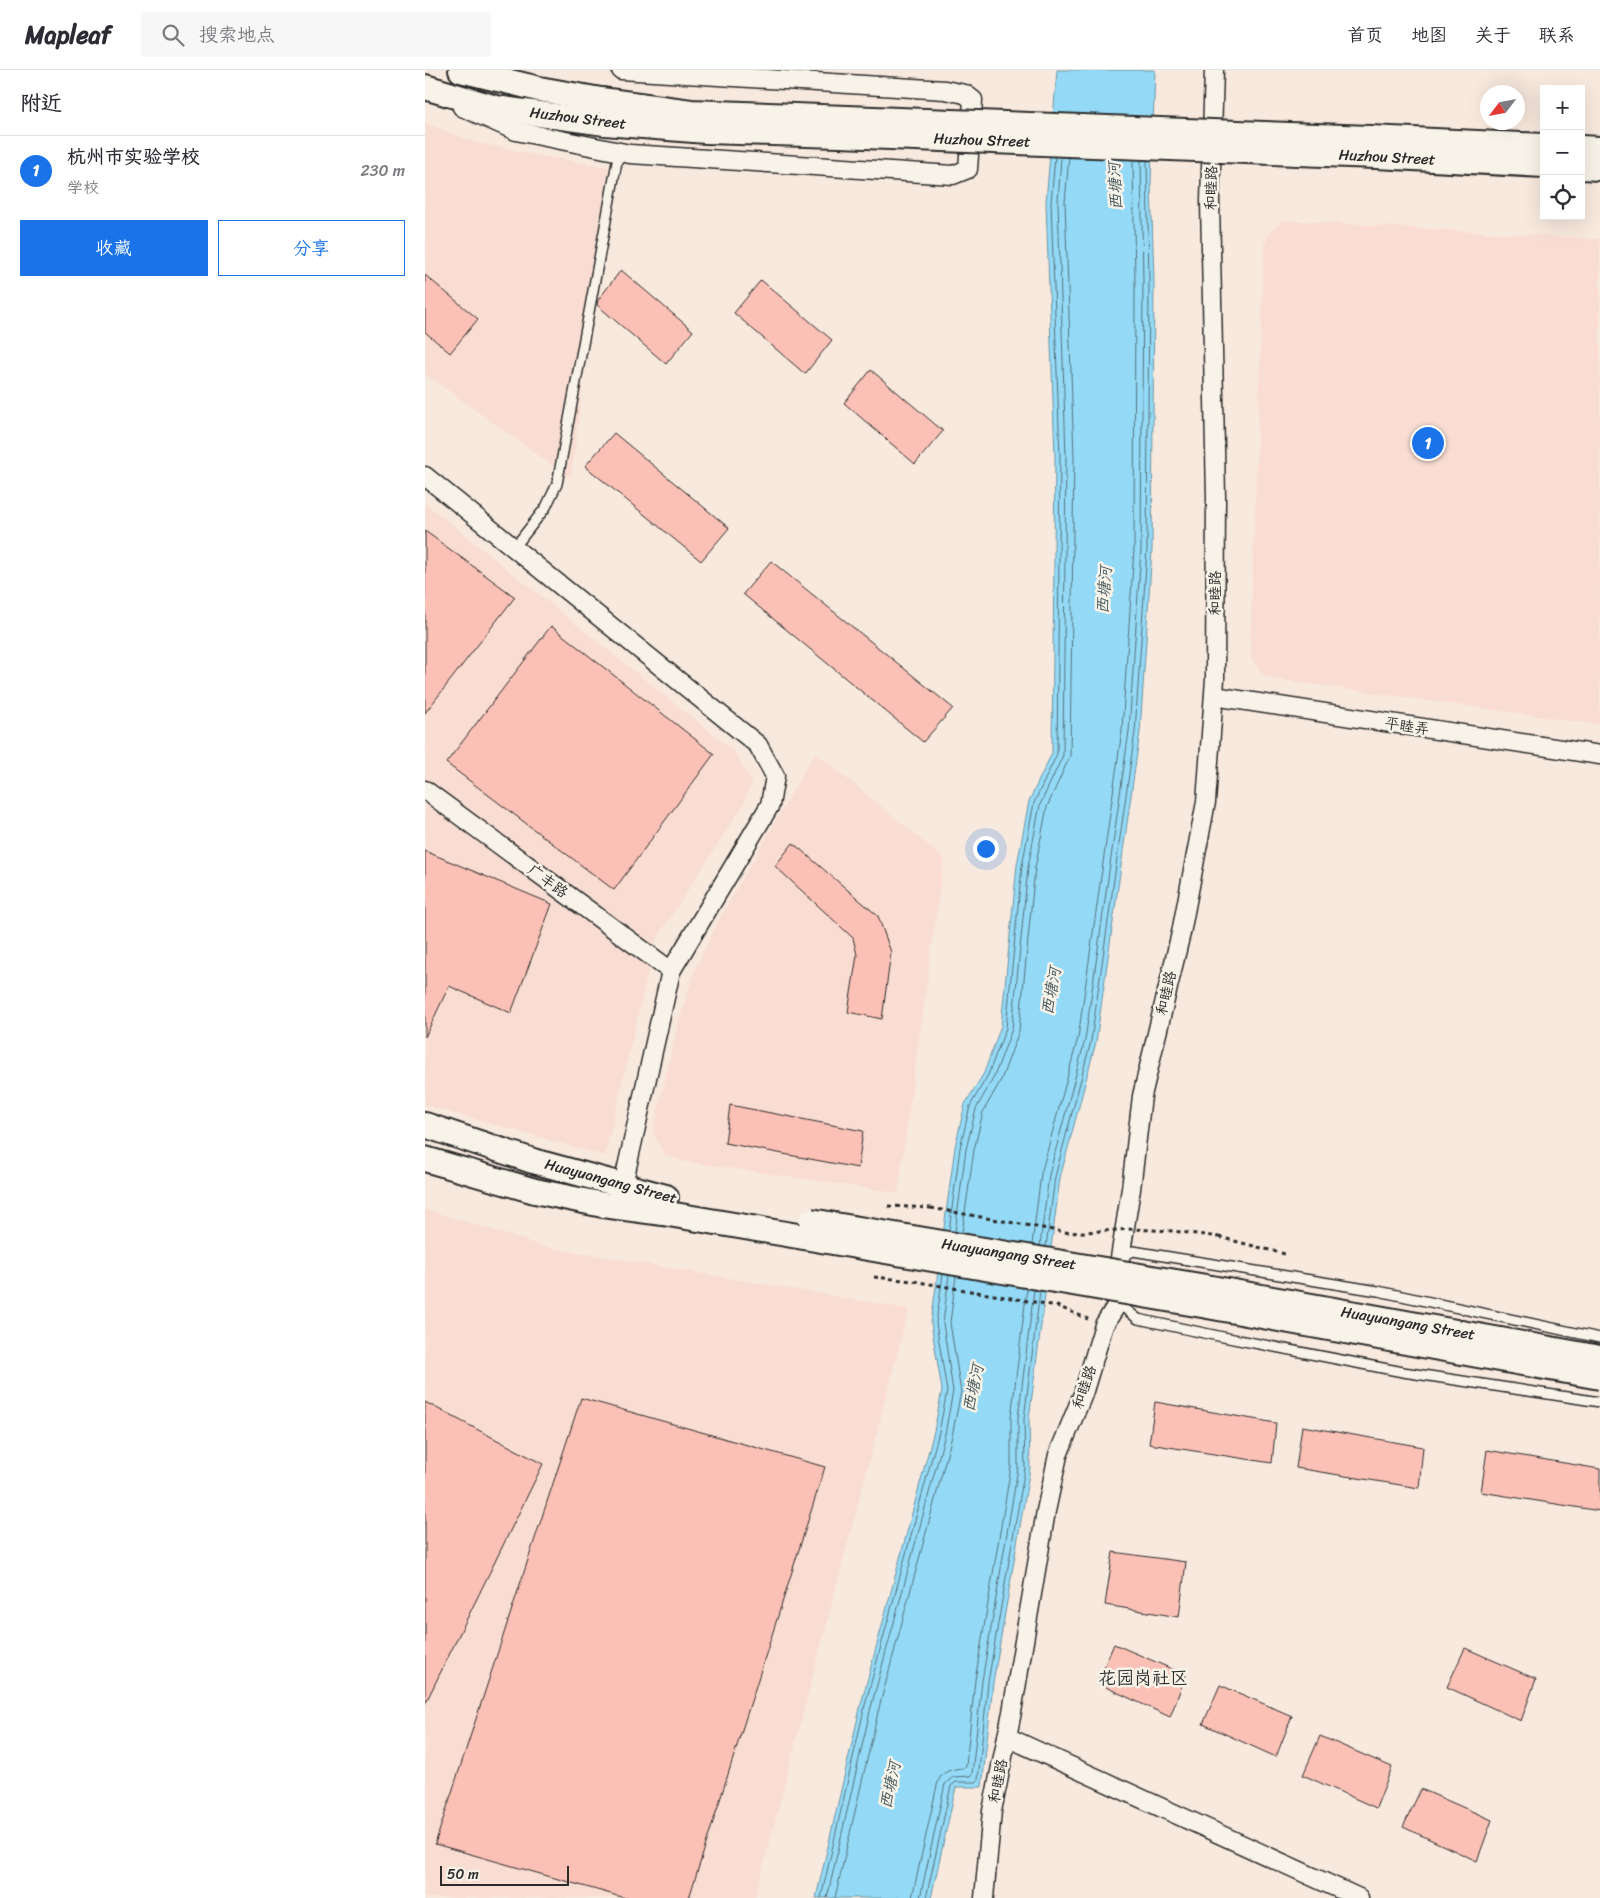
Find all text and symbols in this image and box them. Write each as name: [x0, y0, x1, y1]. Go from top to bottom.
search box: [141, 12, 491, 57]
text: Mapleaf: [25, 14, 111, 56]
text: 搜索地点: [199, 18, 275, 51]
text: 首页: [1347, 19, 1383, 51]
text: 地图: [1411, 19, 1447, 51]
text: 关于: [1475, 19, 1511, 51]
text: 联系: [1539, 19, 1575, 51]
icon: search: [159, 21, 187, 49]
text: 附近: [20, 84, 62, 122]
north arrow: [1480, 85, 1525, 130]
map controls: [1540, 85, 1585, 220]
button: +: [1540, 85, 1585, 130]
street label: Huzhou Street: [528, 99, 628, 137]
street label: Huzhou Street: [933, 125, 1031, 155]
button: −: [1540, 130, 1585, 175]
text: 杭州市实验学校: [67, 140, 200, 173]
street label: Huzhou Street: [1338, 141, 1436, 173]
text: 1: [33, 156, 39, 185]
text: 230 m: [360, 156, 405, 185]
water label: 西塘河: [1099, 158, 1131, 211]
street label: 和睦路: [1198, 165, 1224, 211]
text: 学校: [67, 173, 99, 202]
button: locate: [1540, 175, 1585, 220]
button: 收藏: [20, 220, 208, 276]
button: 分享: [218, 220, 405, 276]
pin: 1: [1412, 424, 1444, 462]
water label: 西塘河: [1088, 562, 1120, 615]
street label: 和睦路: [1202, 570, 1228, 616]
street label: 平睦弄: [1383, 710, 1431, 742]
your location: [973, 836, 999, 862]
street label: 广丰路: [522, 857, 574, 905]
water label: 西塘河: [1033, 962, 1070, 1017]
street label: 和睦路: [1148, 968, 1184, 1018]
street label: Huayuangang Street: [542, 1151, 680, 1211]
street label: Huayuangang Street: [940, 1231, 1079, 1278]
street label: Huayuangang Street: [1339, 1298, 1478, 1348]
water label: 西塘河: [954, 1359, 993, 1414]
street label: 和睦路: [1064, 1361, 1104, 1413]
district label: 花园岗社区: [1098, 1662, 1188, 1694]
water label: 西塘河: [871, 1756, 910, 1811]
street label: 和睦路: [981, 1756, 1015, 1806]
text: 50 m: [447, 1862, 479, 1887]
scale bar: [440, 1863, 569, 1886]

